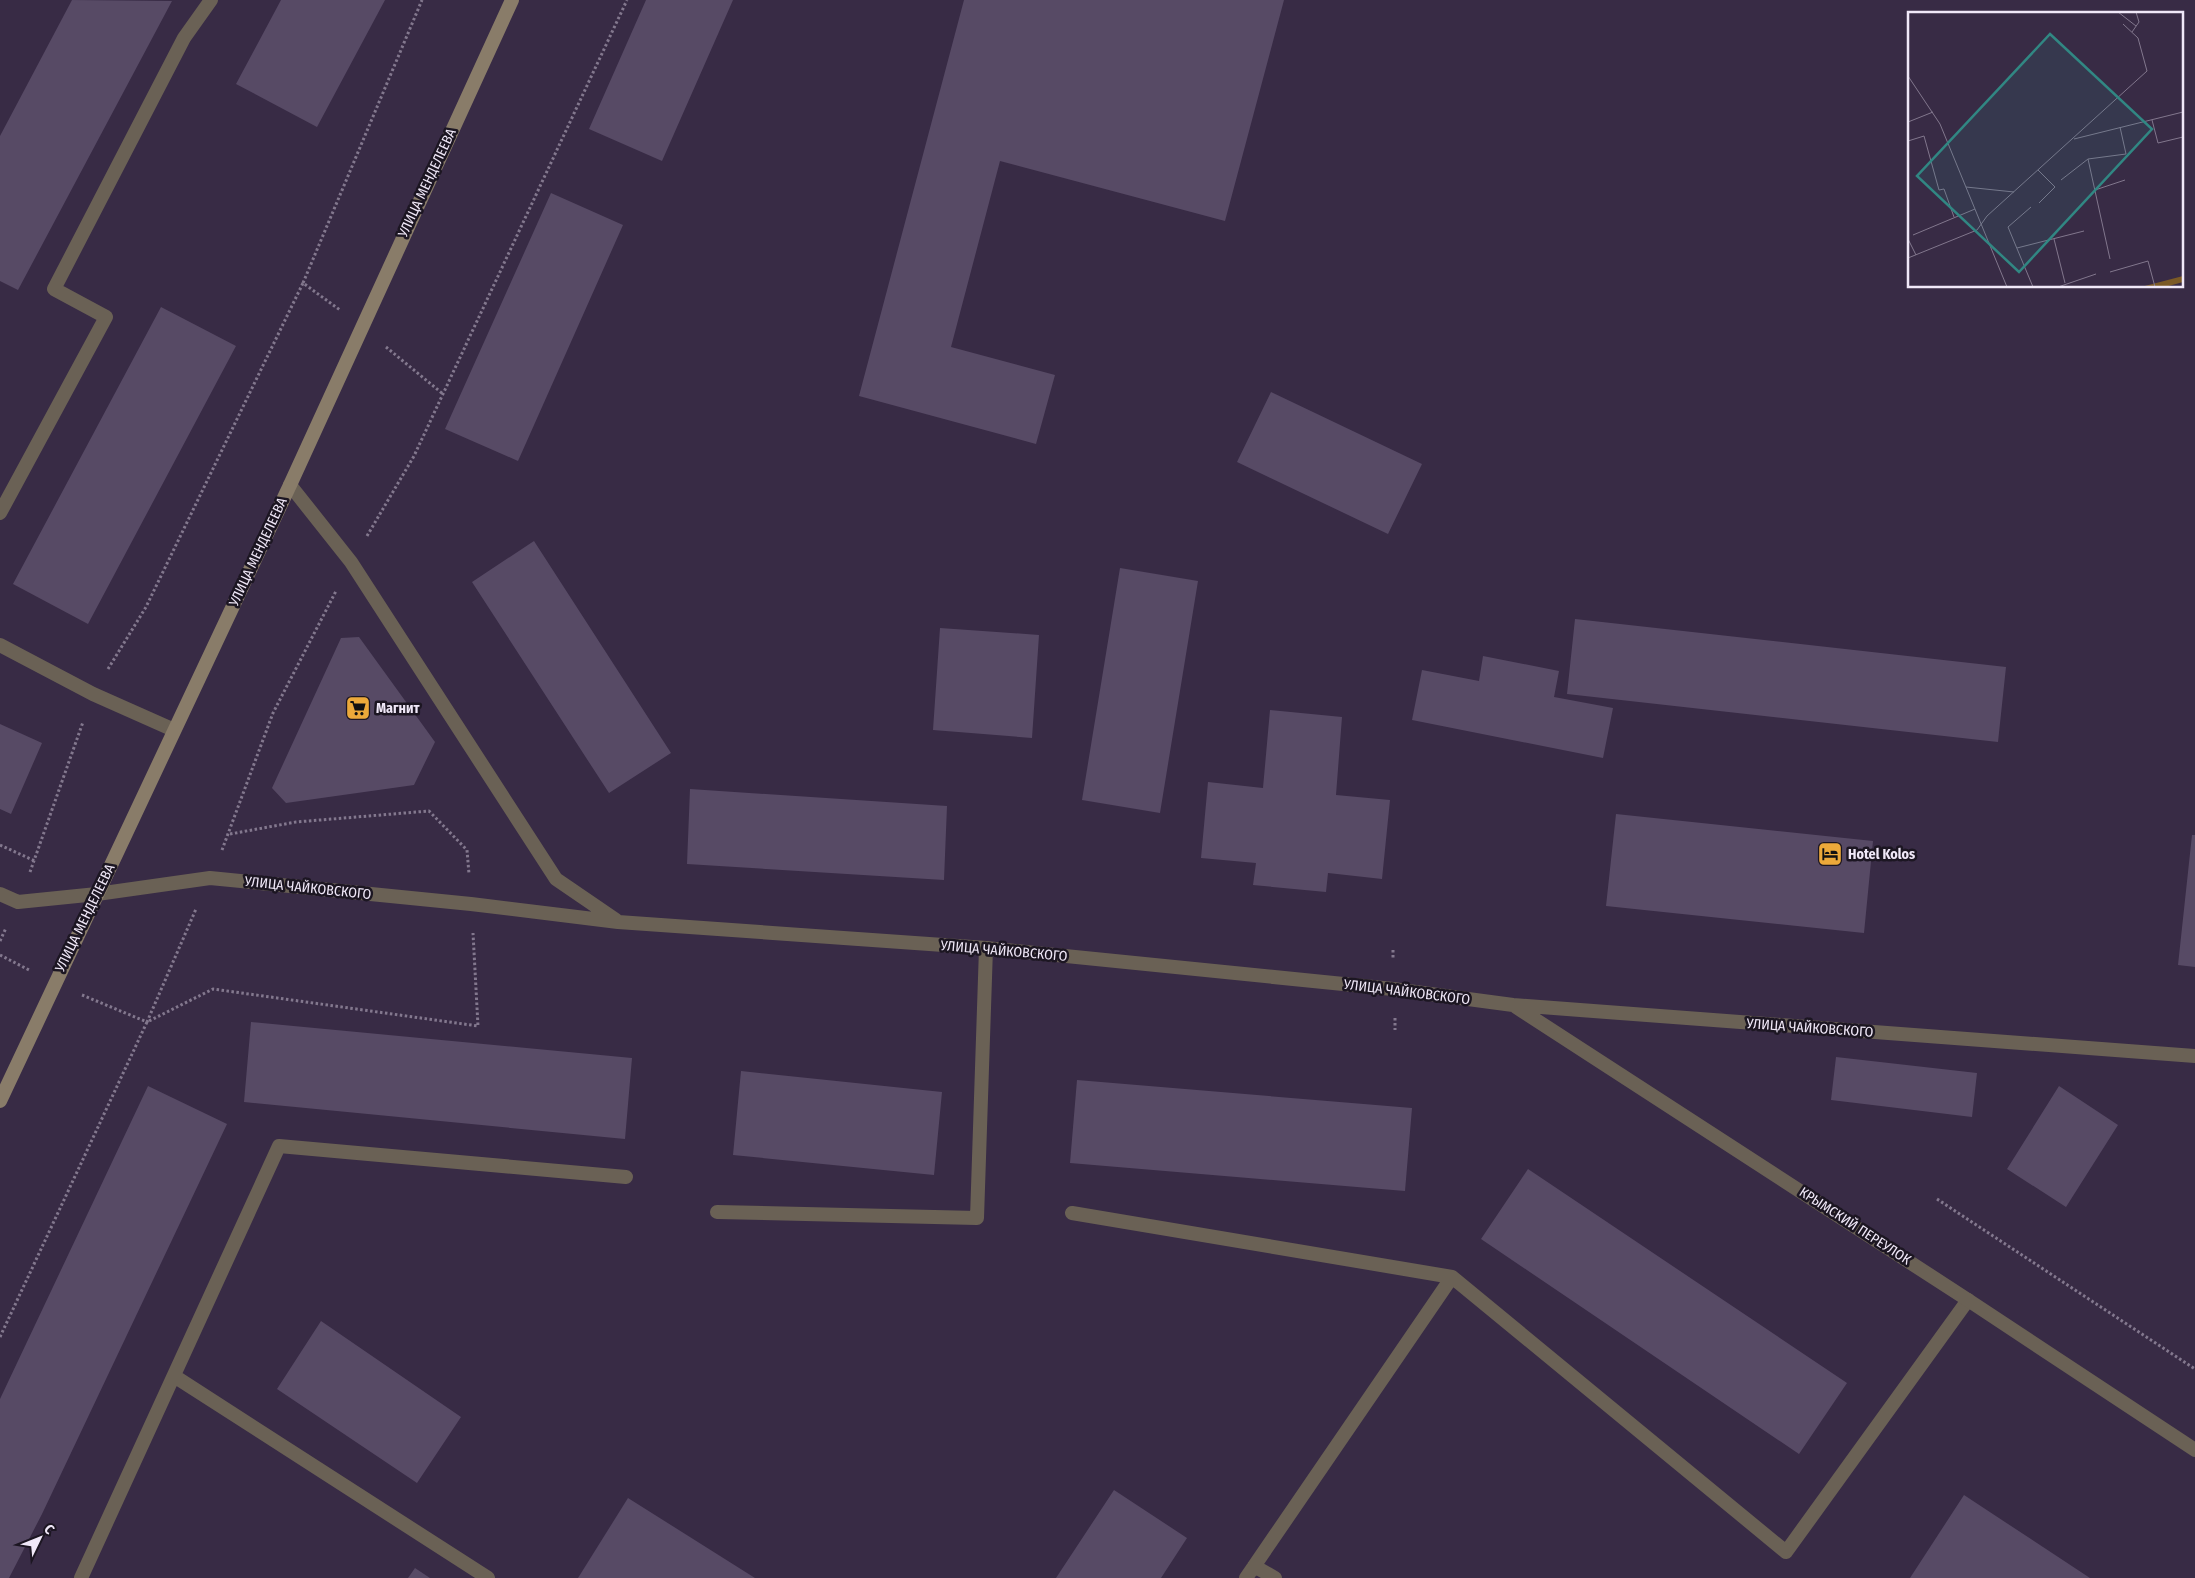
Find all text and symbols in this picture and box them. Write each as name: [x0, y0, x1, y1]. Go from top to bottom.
inset map: [1908, 12, 2182, 288]
street label: УЛИЦА МЕНДЕЛЕЕВА: [394, 125, 460, 241]
street label: УЛИЦА МЕНДЕЛЕЕВА: [225, 494, 291, 610]
supermarket icon: Магнит: [345, 695, 371, 721]
place label: Магнит: [376, 700, 420, 717]
hotel icon: Hotel Kolos: [1817, 841, 1843, 867]
place label: Hotel Kolos: [1848, 846, 1915, 863]
street label: УЛИЦА МЕНДЕЛЕЕВА: [51, 861, 119, 976]
street label: УЛИЦА ЧАЙКОВСКОГО: [243, 873, 372, 903]
street label: УЛИЦА ЧАЙКОВСКОГО: [939, 937, 1068, 965]
street label: УЛИЦА ЧАЙКОВСКОГО: [1342, 976, 1471, 1008]
street label: УЛИЦА ЧАЙКОВСКОГО: [1745, 1015, 1874, 1041]
street label: КРЫМСКИЙ ПЕРЕУЛОК: [1796, 1184, 1914, 1269]
north arrow: [15, 1513, 65, 1563]
text: С: [40, 1521, 58, 1538]

